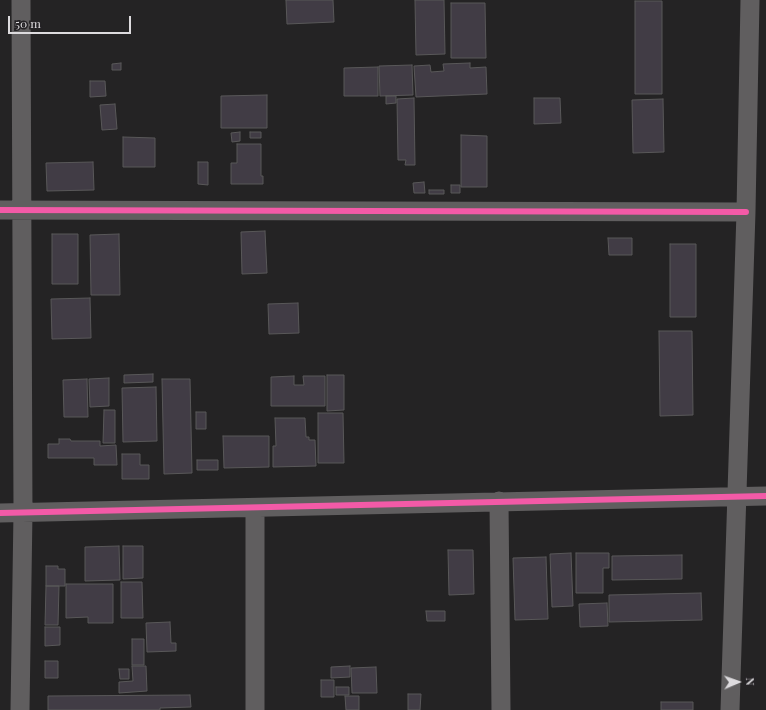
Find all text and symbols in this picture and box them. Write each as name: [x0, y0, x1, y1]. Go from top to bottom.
scale bar: [10, 8, 133, 34]
text: 50 m: [15, 15, 41, 31]
north arrow: [718, 662, 758, 702]
text: N: [743, 677, 758, 686]

